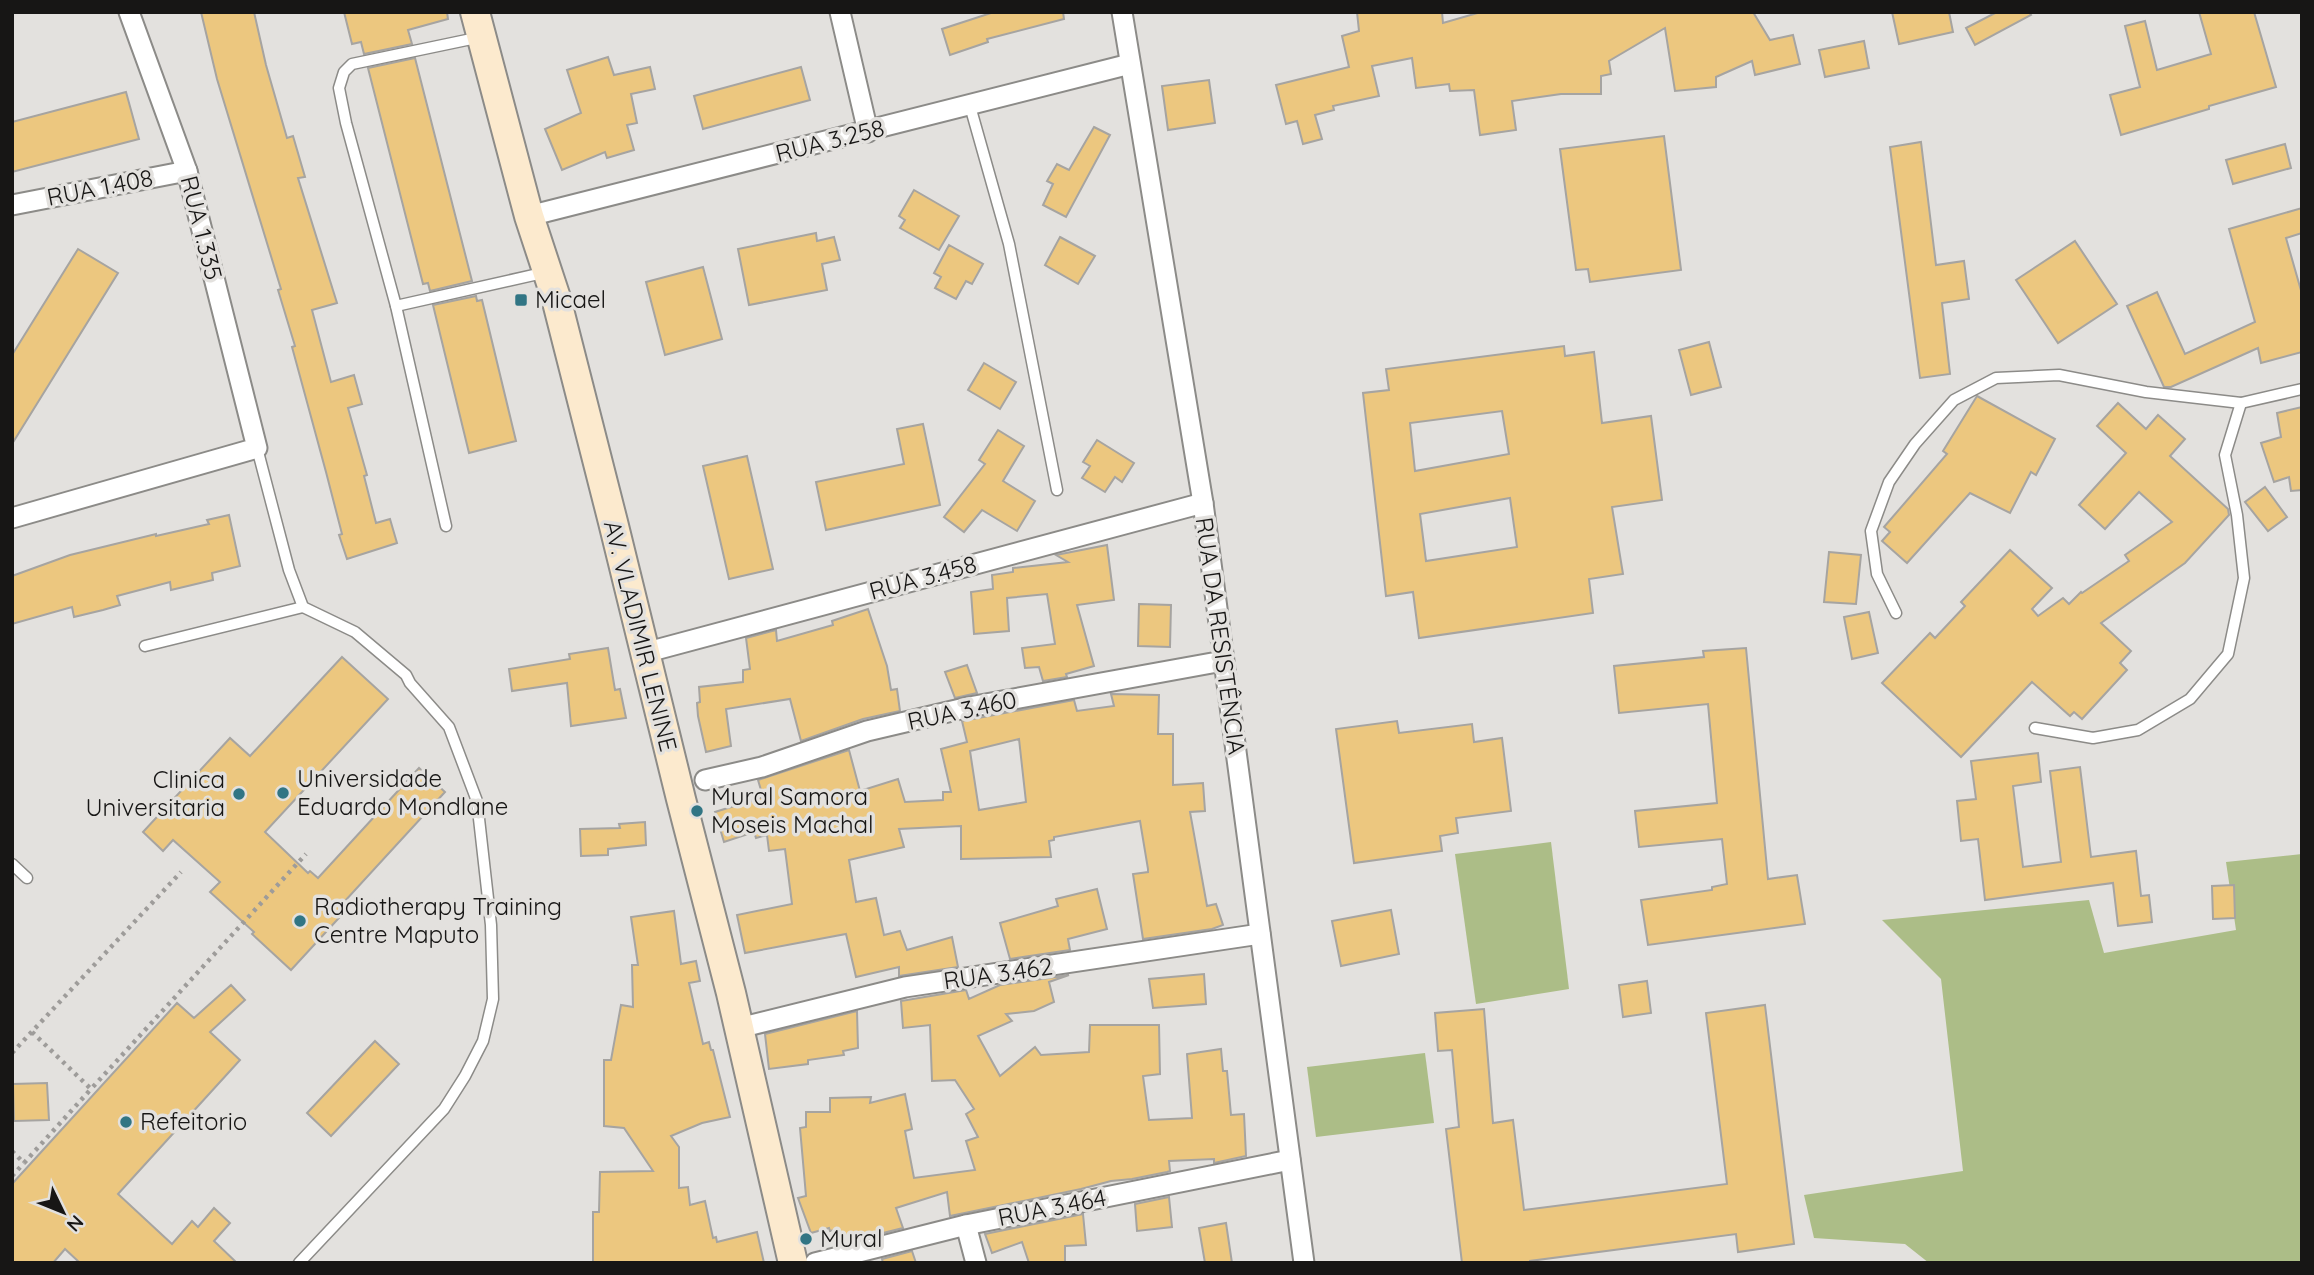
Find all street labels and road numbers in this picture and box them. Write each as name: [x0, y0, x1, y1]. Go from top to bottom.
street label: RUA 3.258: [772, 112, 887, 168]
street label: RUA 1.408: [44, 162, 155, 212]
street label: RUA 1.335: [175, 173, 229, 283]
street label: RUA DA RESISTÊNCIA: [1189, 515, 1253, 757]
street label: AV. VLADIMIR LENINE: [598, 517, 684, 754]
street label: RUA 3.458: [866, 548, 980, 606]
street label: RUA 3.460: [904, 684, 1019, 736]
street label: RUA 3.462: [941, 951, 1054, 996]
street label: RUA 3.464: [995, 1182, 1109, 1232]

